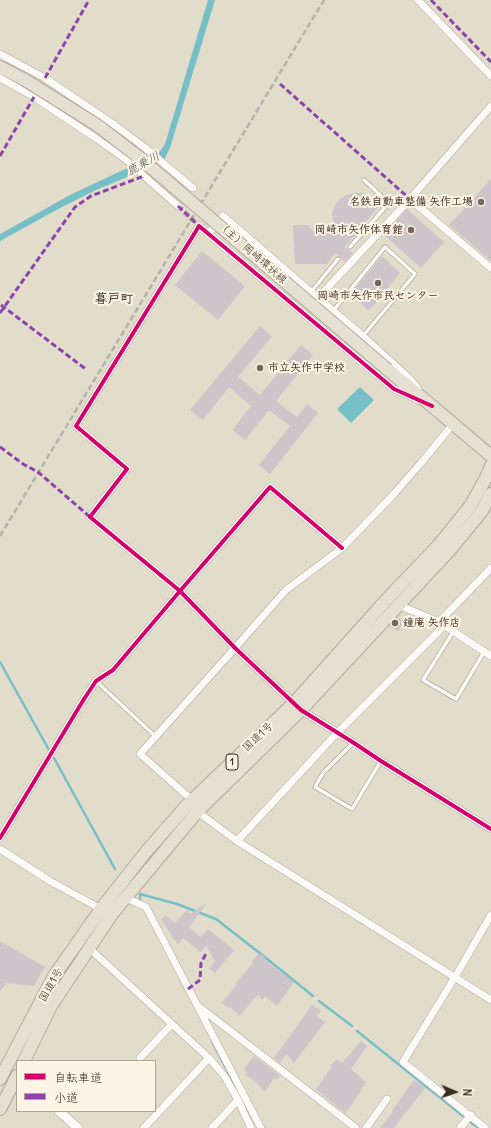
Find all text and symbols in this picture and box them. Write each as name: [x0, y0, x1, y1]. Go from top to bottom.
water label: 鹿乗川: [124, 149, 162, 179]
place label: 名鉄自動車整備 矢作工場: [349, 195, 473, 209]
marker: 名鉄自動車整備 矢作工場: [476, 197, 486, 207]
street label: （主）岡崎環状線: [214, 219, 290, 287]
place label: 岡崎市矢作体育館: [315, 223, 403, 237]
marker: 岡崎市矢作体育館: [406, 225, 416, 235]
marker: 岡崎市矢作市民センター: [373, 278, 383, 288]
place label: 岡崎市矢作市民センター: [318, 289, 438, 303]
district label: 暮戸町: [95, 291, 133, 307]
place label: 市立矢作中学校: [268, 361, 345, 375]
marker: 市立矢作中学校: [255, 363, 265, 373]
place label: 鐘庵 矢作店: [403, 616, 461, 630]
marker: 鐘庵 矢作店: [390, 618, 400, 628]
street label: 国道1号: [240, 719, 276, 755]
road number: 1: [226, 754, 238, 770]
street label: 国道1号: [36, 966, 66, 1004]
legend: [16, 1060, 156, 1112]
text: 自転車道: [54, 1070, 102, 1085]
north arrow: [435, 1072, 475, 1112]
text: N: [460, 1088, 474, 1096]
text: 小道: [54, 1090, 78, 1105]

